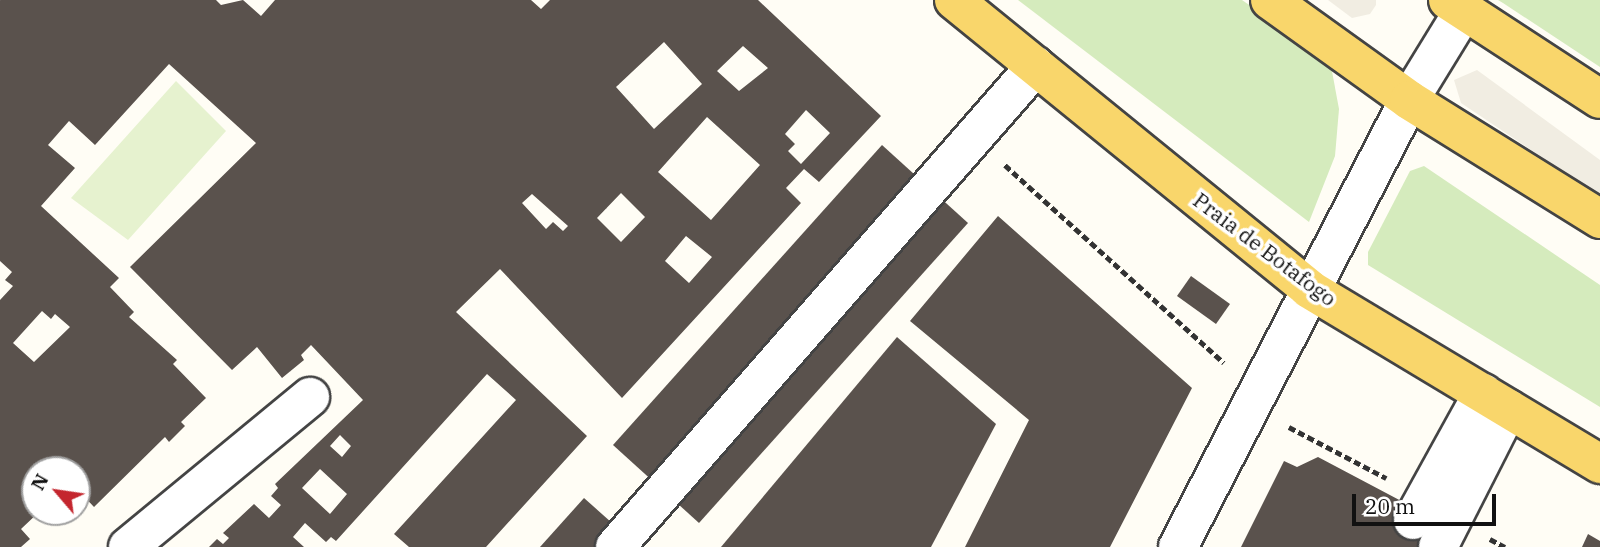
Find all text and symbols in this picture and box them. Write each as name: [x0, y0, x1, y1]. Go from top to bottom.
street label: Praia de Botafogo: [1189, 187, 1341, 311]
north arrow: [21, 456, 91, 526]
text: N: [25, 469, 54, 494]
scale bar: [1355, 480, 1498, 524]
text: 20 m: [1365, 492, 1415, 520]

